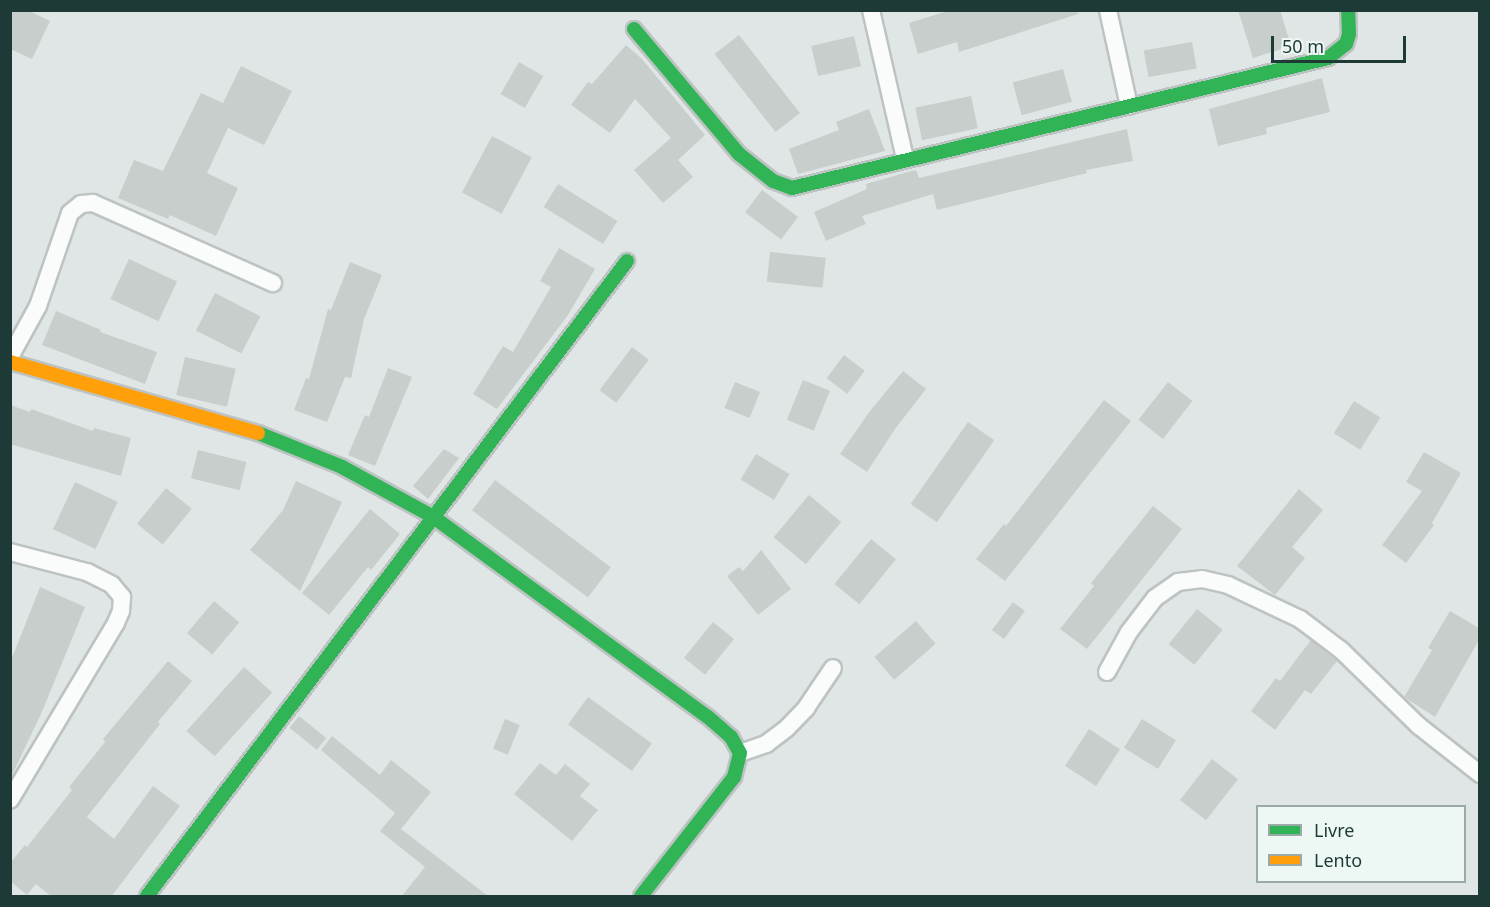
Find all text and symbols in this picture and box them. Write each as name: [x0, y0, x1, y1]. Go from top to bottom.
scale bar: [1274, 24, 1409, 62]
text: 50 m: [1282, 34, 1324, 58]
legend: [1256, 805, 1466, 883]
text: Livre: [1314, 818, 1354, 842]
text: Lento: [1314, 848, 1362, 872]

